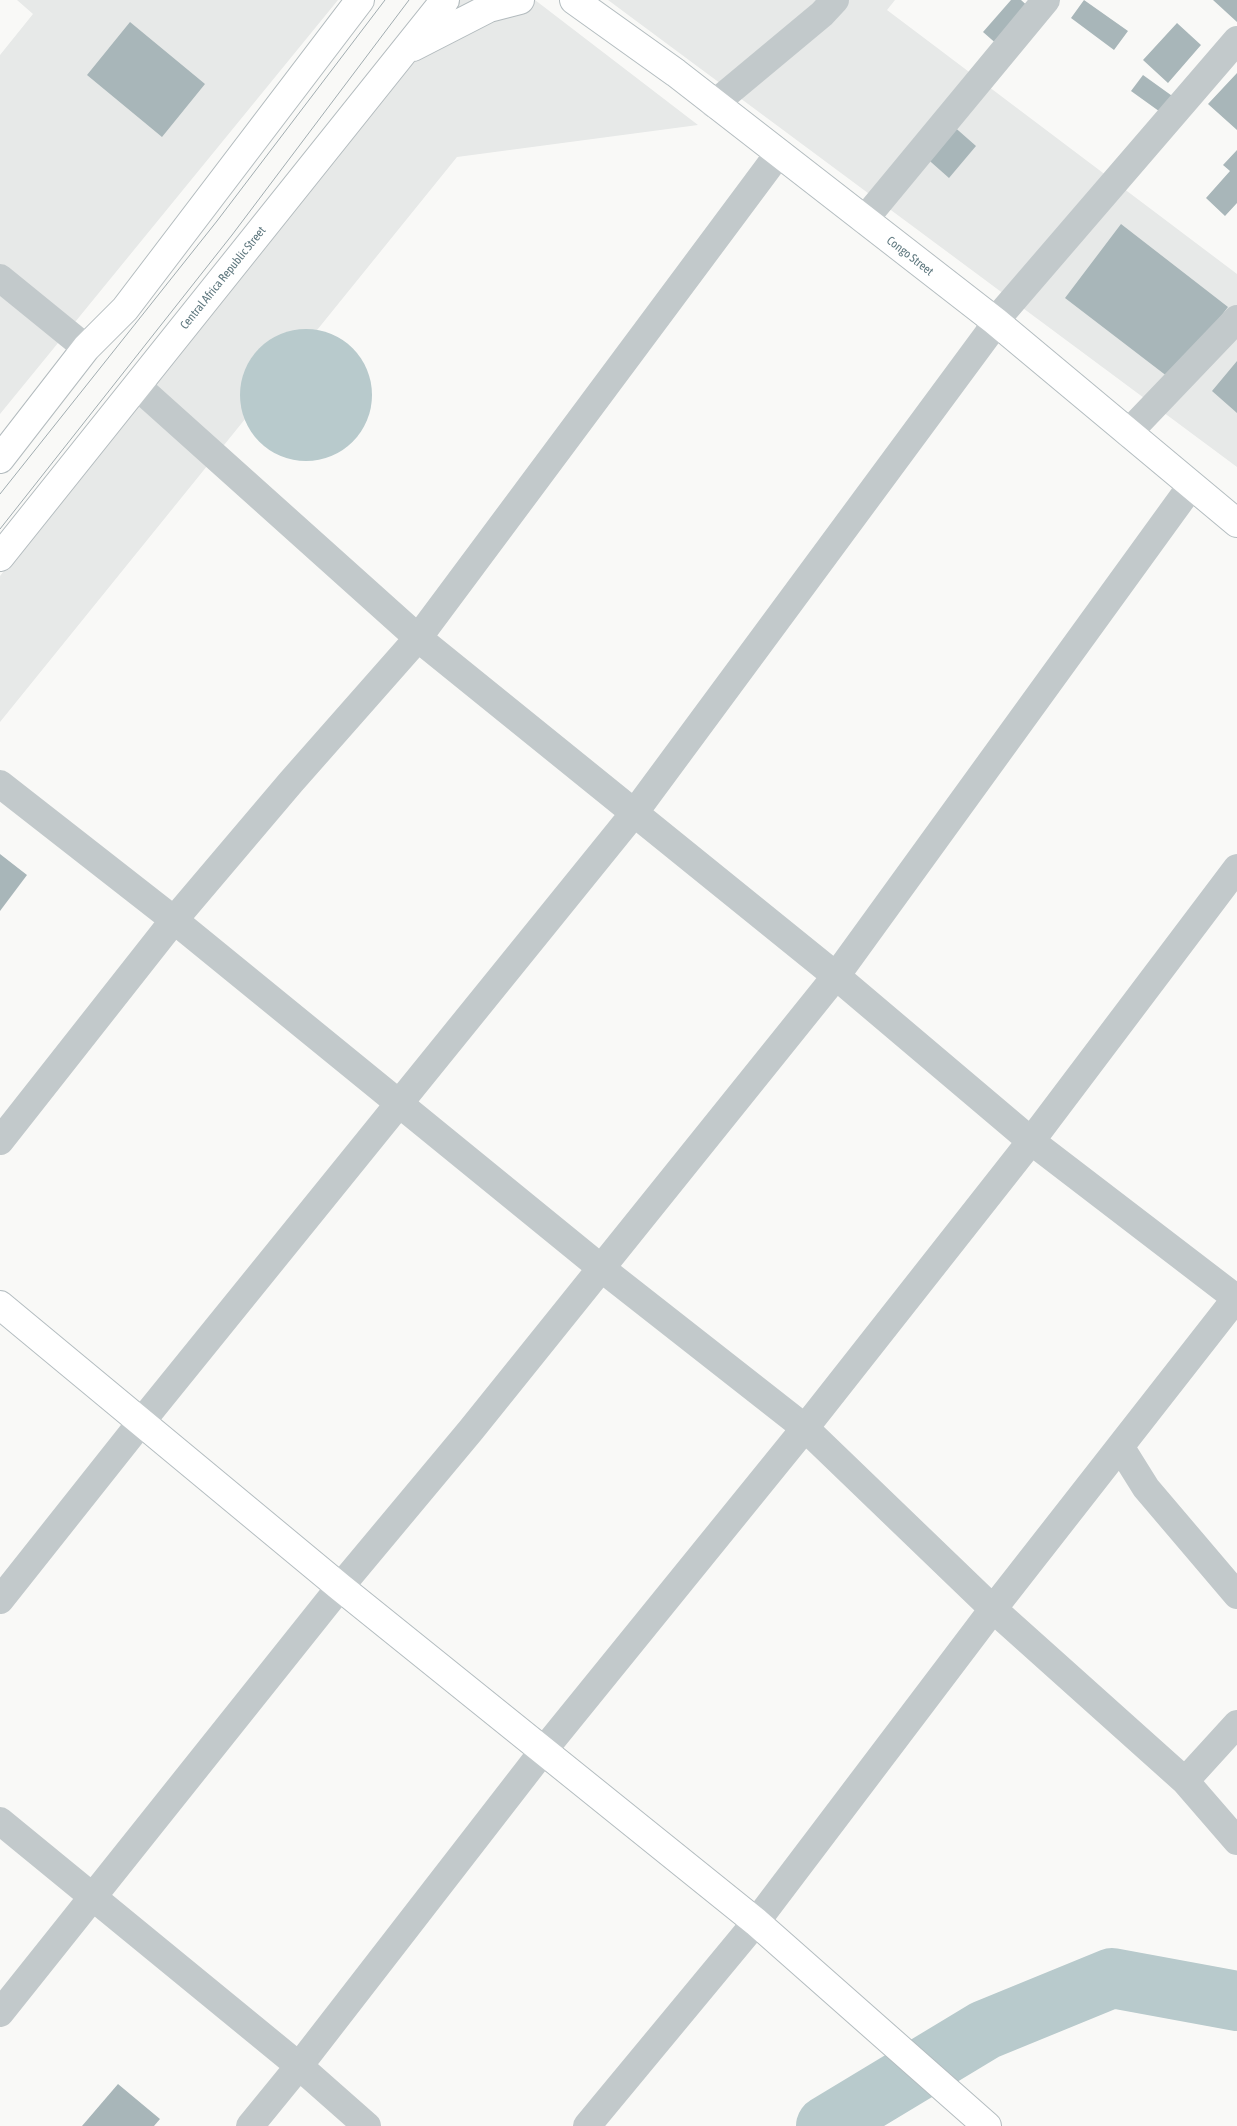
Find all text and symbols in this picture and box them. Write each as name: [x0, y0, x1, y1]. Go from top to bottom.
street label: Central Africa Republic Street: [177, 224, 269, 332]
street label: Congo Street: [884, 233, 936, 279]

